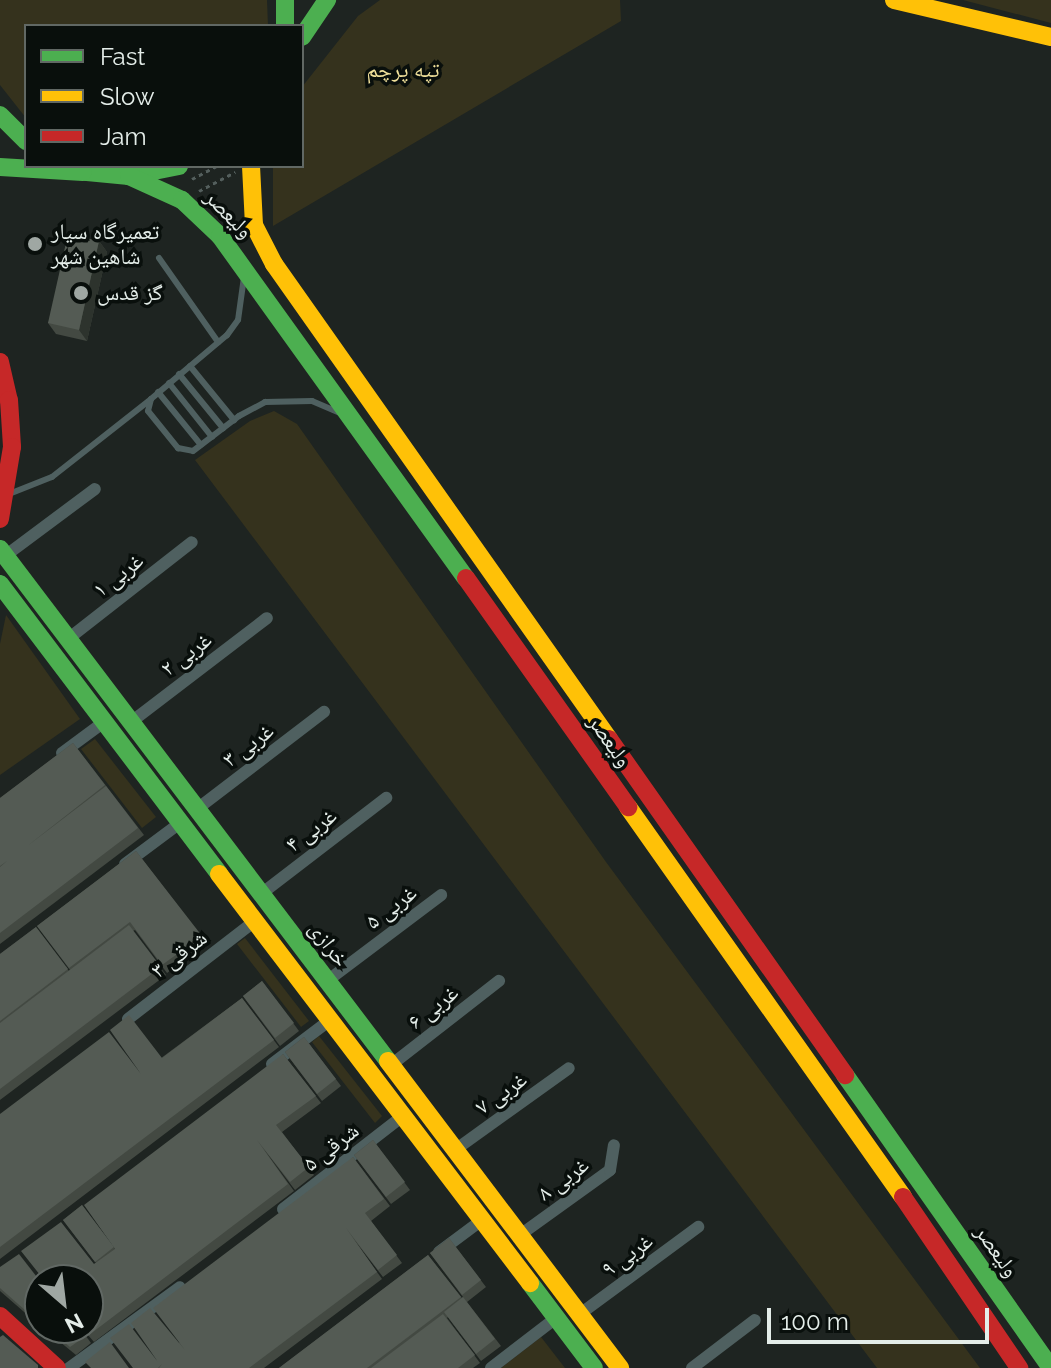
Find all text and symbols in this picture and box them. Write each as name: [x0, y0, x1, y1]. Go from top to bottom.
legend: [24, 24, 304, 168]
text: Fast: [100, 42, 145, 71]
park label: تپه پرچم: [366, 57, 440, 83]
text: Slow: [100, 82, 154, 111]
text: Jam: [100, 122, 146, 151]
street label: ولیعصر: [199, 184, 259, 244]
place label: تعمیرگاه سیار شاهین شهر: [51, 218, 159, 270]
marker: تعمیرگاه سیار شاهین شهر: [26, 235, 44, 253]
place label: گز قدس: [97, 280, 163, 306]
marker: گز قدس: [72, 284, 90, 302]
street label: ۱ غربی: [88, 547, 148, 603]
street label: ۲ غربی: [155, 626, 217, 682]
street label: ولیعصر: [583, 710, 637, 772]
street label: ۳ غربی: [217, 717, 279, 773]
street label: ۴ غربی: [280, 802, 342, 858]
street label: ۵ غربی: [360, 879, 422, 935]
street label: خرازی: [303, 916, 355, 972]
street label: ۳ شرقی: [146, 924, 212, 984]
street label: ۶ غربی: [403, 979, 463, 1035]
street label: ۷ غربی: [470, 1066, 532, 1120]
street label: ۵ شرقی: [298, 1117, 364, 1177]
street label: ۸ غربی: [532, 1152, 594, 1206]
street label: ولیعصر: [970, 1220, 1024, 1282]
street label: ۹ غربی: [596, 1228, 658, 1282]
north arrow: [24, 1264, 104, 1344]
scale bar: [771, 1292, 993, 1342]
text: 100 m: [781, 1307, 849, 1336]
text: N: [61, 1308, 88, 1339]

